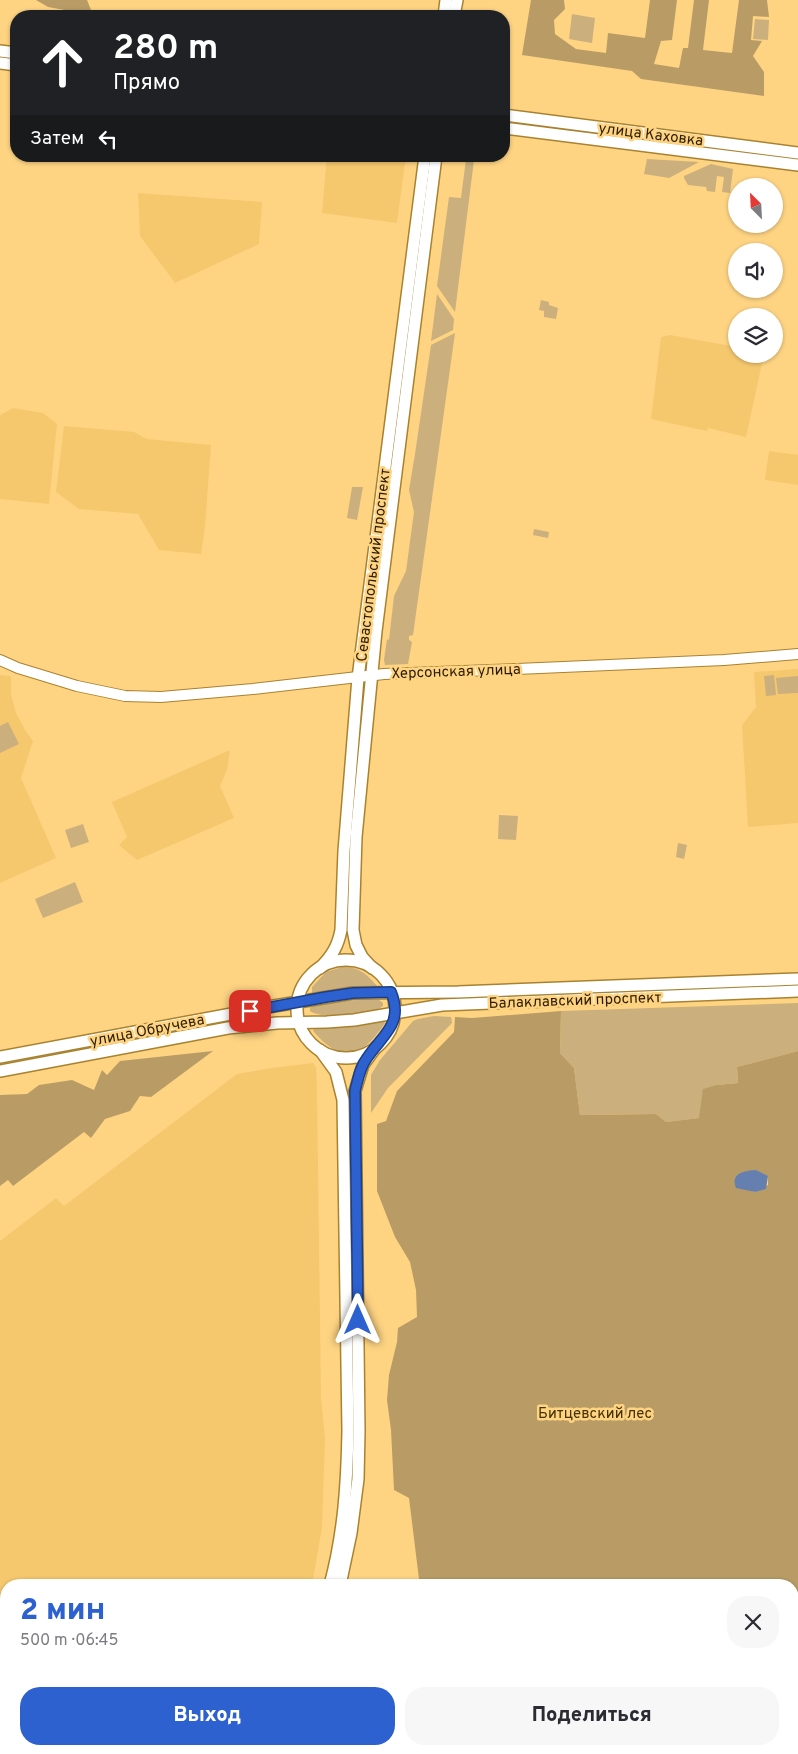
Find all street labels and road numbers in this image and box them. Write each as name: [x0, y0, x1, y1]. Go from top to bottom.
street label: улица Каховка: [597, 120, 704, 151]
street label: Севастопольский проспект: [353, 467, 396, 663]
street label: Херсонская улица: [391, 661, 521, 684]
street label: Балаклавский проспект: [488, 989, 662, 1014]
street label: улица Обручева: [89, 1011, 206, 1052]

